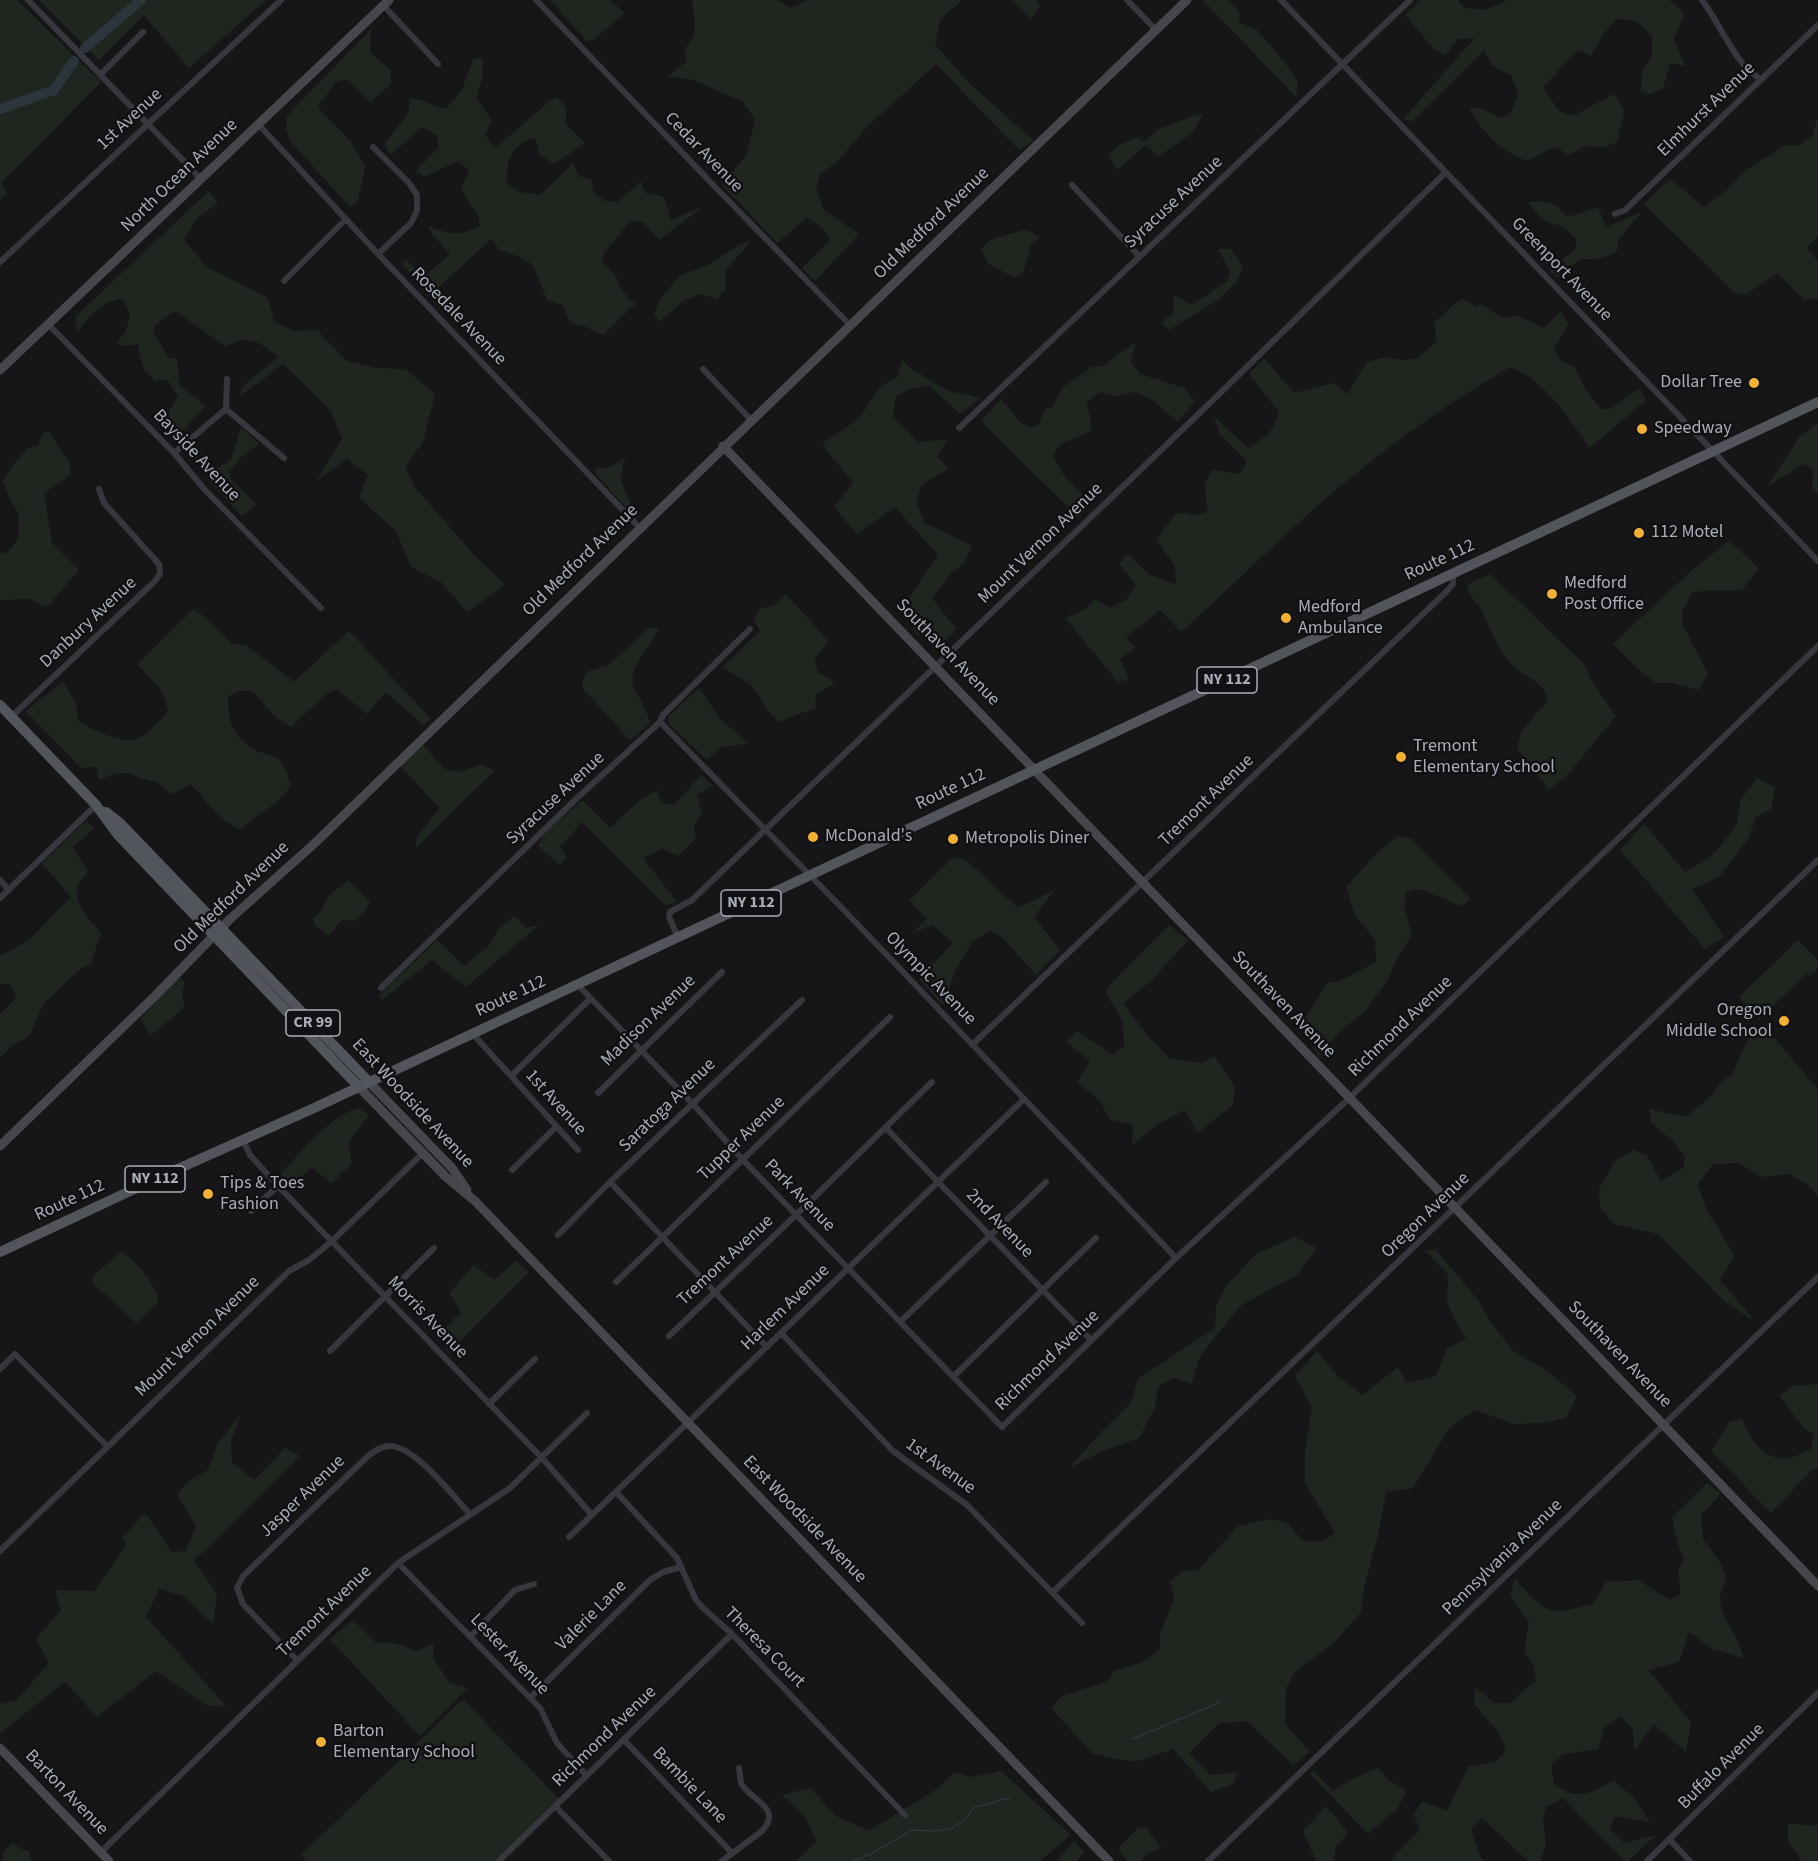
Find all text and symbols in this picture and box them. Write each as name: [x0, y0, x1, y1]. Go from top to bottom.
street label: Elmhurst Avenue: [1654, 58, 1760, 162]
street label: 1st Avenue: [93, 84, 167, 156]
street label: Cedar Avenue: [659, 108, 747, 198]
street label: North Ocean Avenue: [117, 115, 243, 237]
street label: Syracuse Avenue: [1120, 152, 1228, 254]
street label: Old Medford Avenue: [870, 163, 994, 285]
street label: Greenport Avenue: [1506, 214, 1616, 326]
street label: Rosedale Avenue: [406, 263, 510, 371]
place label: Dollar Tree: [1660, 372, 1742, 394]
marker: Dollar Tree: [1747, 376, 1761, 390]
street label: Bayside Avenue: [148, 405, 244, 507]
place label: Speedway: [1654, 418, 1732, 440]
marker: Speedway: [1635, 422, 1649, 436]
street label: Mount Vernon Avenue: [974, 479, 1108, 609]
street label: Old Medford Avenue: [519, 500, 643, 622]
place label: 112 Motel: [1651, 522, 1723, 544]
marker: 112 Motel: [1632, 526, 1646, 540]
street label: Route 112: [1402, 535, 1478, 587]
street label: Danbury Avenue: [36, 573, 142, 673]
place label: Medford Post Office: [1564, 573, 1644, 616]
marker: Medford Post Office: [1545, 587, 1559, 601]
street label: Southaven Avenue: [891, 595, 1003, 711]
place label: Medford Ambulance: [1298, 597, 1383, 640]
marker: Medford Ambulance: [1279, 611, 1293, 625]
road number: NY 112: [1197, 667, 1257, 693]
place label: Tremont Elementary School: [1413, 736, 1555, 778]
street label: Syracuse Avenue: [502, 748, 610, 850]
street label: Tremont Avenue: [1155, 750, 1259, 852]
marker: Tremont Elementary School: [1394, 750, 1408, 764]
street label: Route 112: [913, 764, 989, 816]
place label: McDonald's: [825, 826, 912, 848]
place label: Metropolis Diner: [965, 828, 1089, 850]
marker: McDonald's: [806, 830, 820, 844]
marker: Metropolis Diner: [946, 832, 960, 846]
street label: Old Medford Avenue: [170, 837, 294, 959]
road number: NY 112: [721, 890, 781, 916]
street label: Olympic Avenue: [880, 928, 980, 1030]
street label: Southaven Avenue: [1227, 947, 1339, 1063]
street label: Route 112: [473, 971, 549, 1023]
street label: Madison Avenue: [597, 971, 701, 1071]
street label: Richmond Avenue: [1344, 972, 1458, 1082]
place label: Oregon Middle School: [1666, 1000, 1772, 1042]
road number: CR 99: [286, 1010, 340, 1036]
marker: Oregon Middle School: [1777, 1014, 1791, 1028]
street label: East Woodside Avenue: [346, 1035, 478, 1173]
street label: Saratoga Avenue: [615, 1055, 721, 1157]
street label: 1st Avenue: [520, 1066, 590, 1140]
street label: Tupper Avenue: [694, 1092, 790, 1186]
street label: Park Avenue: [759, 1155, 839, 1237]
road number: NY 112: [125, 1166, 185, 1192]
street label: Oregon Avenue: [1377, 1169, 1475, 1263]
place label: Tips & Toes Fashion: [220, 1173, 304, 1216]
street label: Route 112: [32, 1175, 108, 1227]
street label: 2nd Avenue: [961, 1185, 1037, 1263]
marker: Tips & Toes Fashion: [201, 1187, 215, 1201]
street label: Tremont Avenue: [673, 1211, 779, 1311]
street label: Harlem Avenue: [737, 1260, 835, 1356]
street label: Mount Vernon Avenue: [131, 1272, 265, 1402]
street label: Morris Avenue: [382, 1272, 472, 1364]
street label: Southaven Avenue: [1563, 1297, 1675, 1413]
street label: Richmond Avenue: [991, 1306, 1105, 1416]
street label: 1st Avenue: [901, 1434, 979, 1500]
street label: Jasper Avenue: [256, 1451, 350, 1543]
street label: East Woodside Avenue: [738, 1452, 870, 1588]
street label: Pennsylvania Avenue: [1439, 1495, 1567, 1621]
street label: Tremont Avenue: [273, 1561, 377, 1663]
street label: Valerie Lane: [552, 1576, 632, 1656]
street label: Theresa Court: [719, 1603, 809, 1693]
street label: Lester Avenue: [465, 1610, 553, 1700]
street label: Richmond Avenue: [548, 1682, 662, 1792]
street label: Buffalo Avenue: [1674, 1719, 1770, 1815]
place label: Barton Elementary School: [333, 1721, 475, 1764]
marker: Barton Elementary School: [314, 1735, 328, 1749]
street label: Bambie Lane: [647, 1743, 731, 1829]
street label: Barton Avenue: [20, 1746, 112, 1840]

